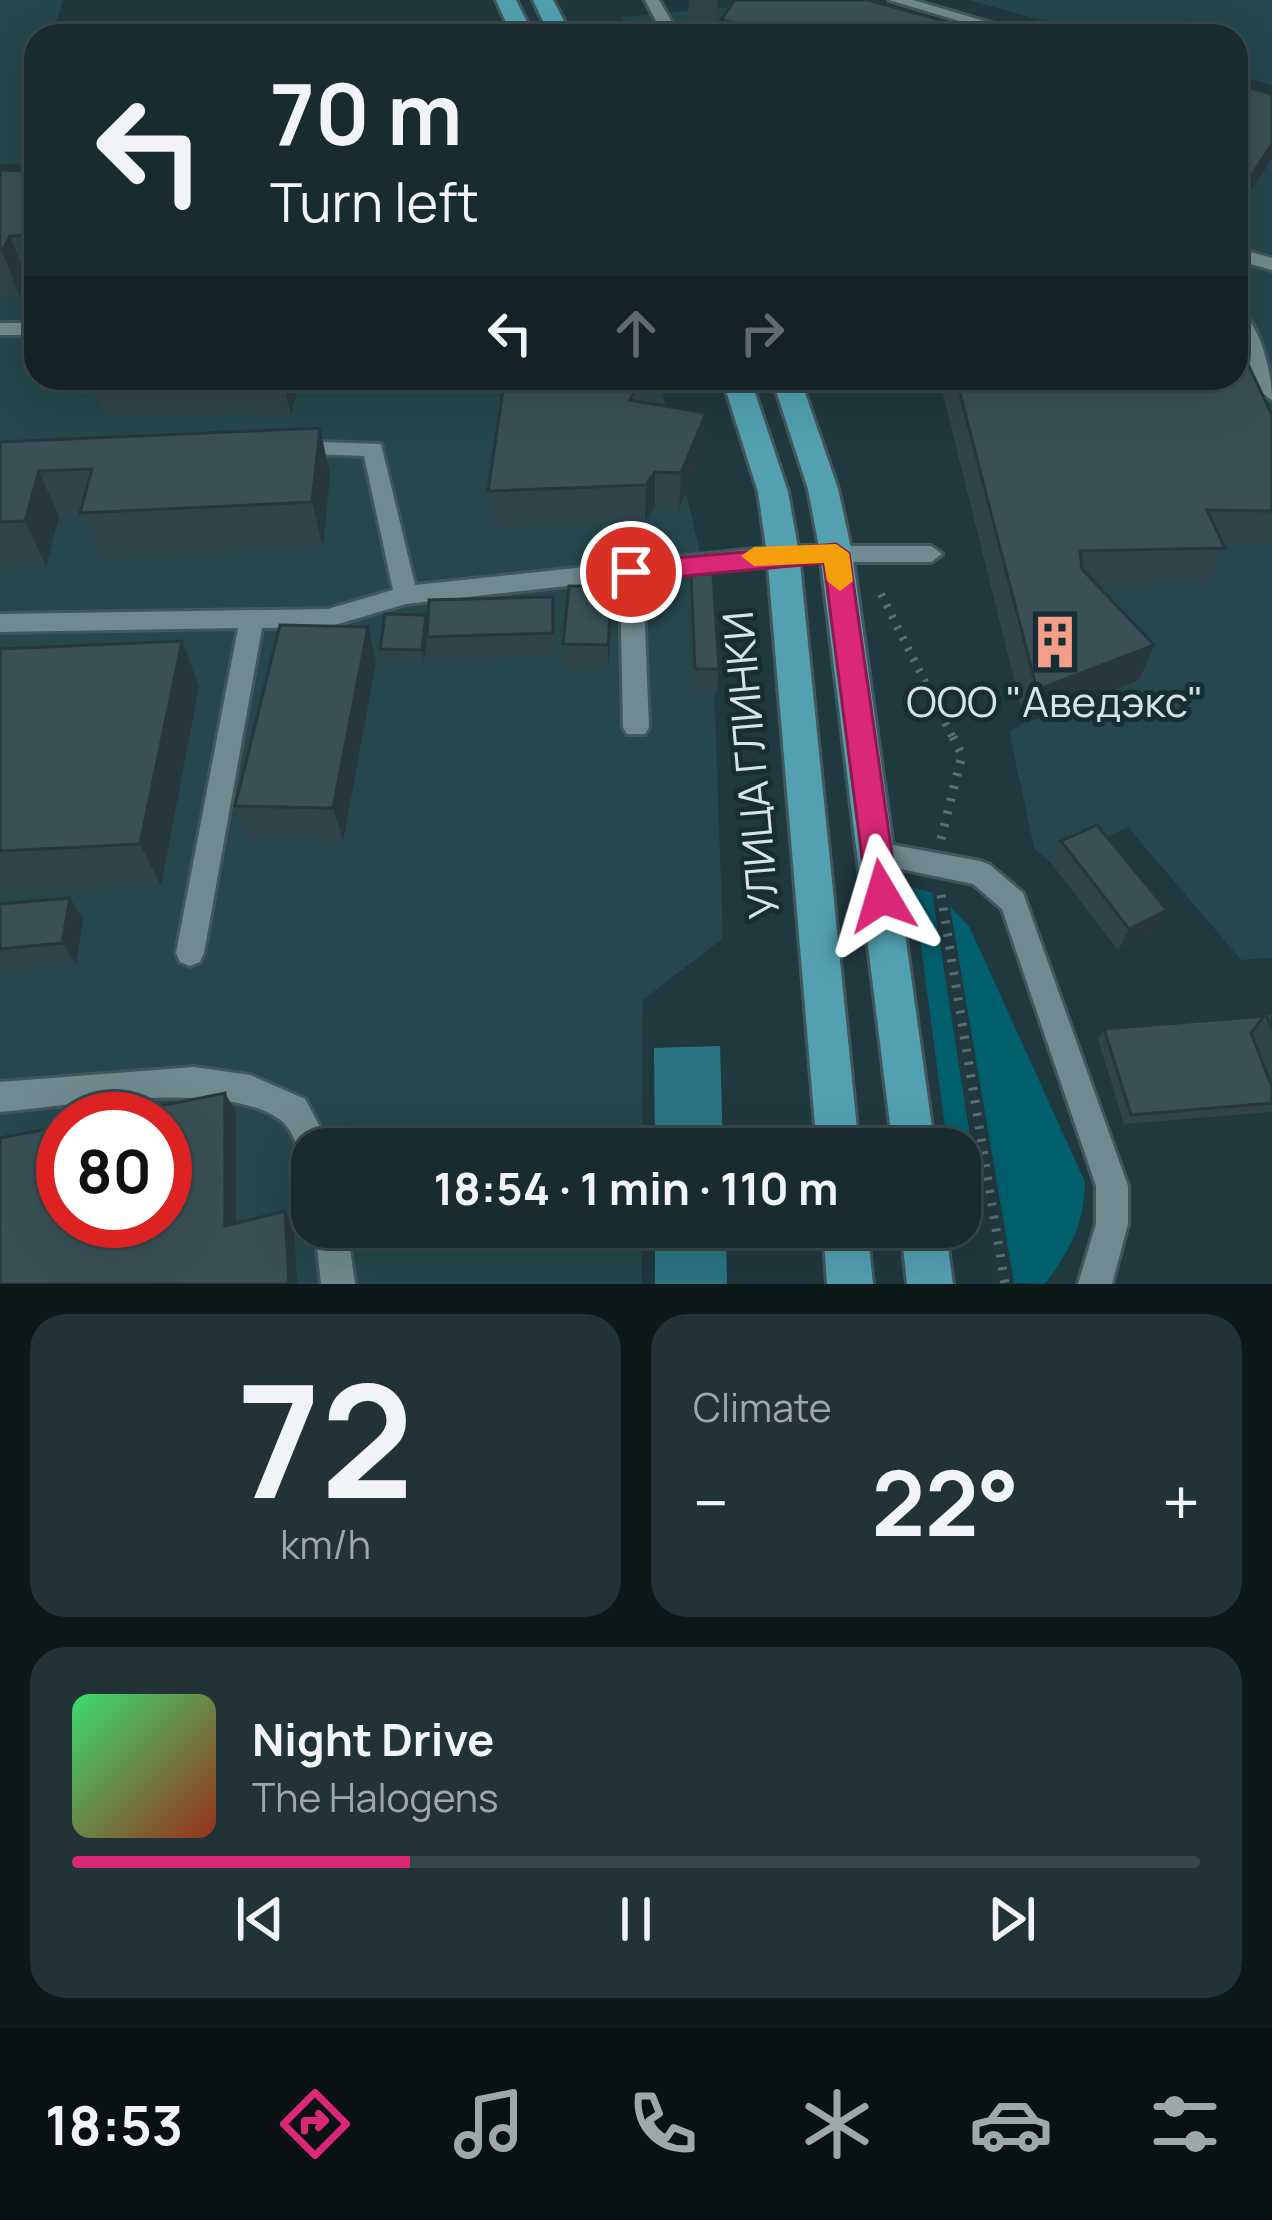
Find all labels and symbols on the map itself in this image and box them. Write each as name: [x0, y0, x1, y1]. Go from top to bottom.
pin: [580, 521, 682, 623]
street label: УЛИЦА ГЛИНКИ: [708, 609, 792, 921]
building icon: ООО "Аведэкс": [1026, 613, 1084, 671]
place label: ООО "Аведэкс": [906, 672, 1204, 730]
position arrow: [819, 833, 945, 959]
speed limit sign: 80: [36, 1092, 192, 1248]

